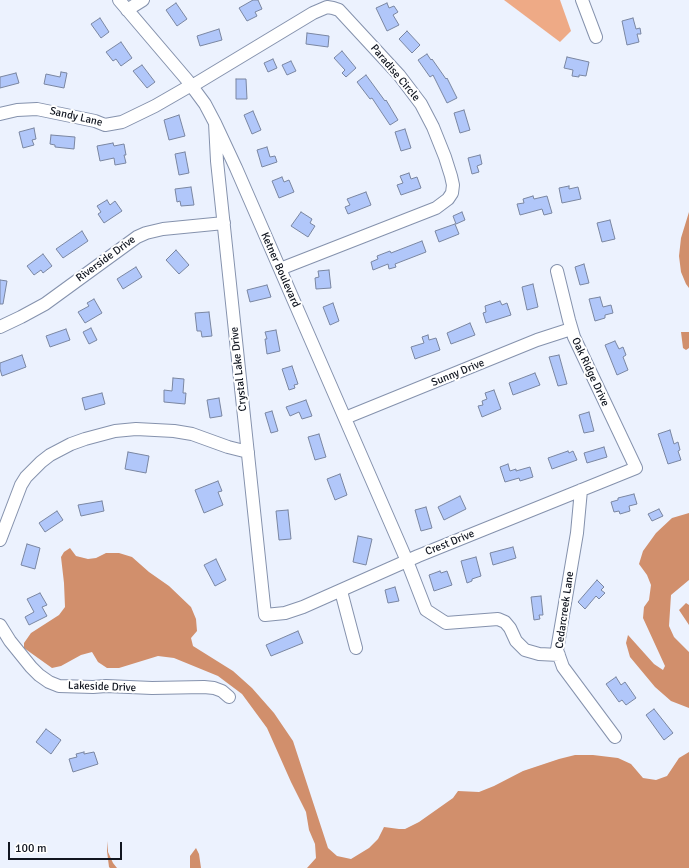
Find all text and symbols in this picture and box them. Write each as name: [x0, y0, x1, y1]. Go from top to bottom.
street label: Paradise Circle: [367, 42, 423, 104]
street label: Sandy Lane: [48, 105, 104, 129]
street label: Ketner Boulevard: [258, 230, 302, 310]
street label: Riverside Drive: [74, 233, 138, 285]
street label: Crystal Lake Drive: [228, 326, 250, 412]
street label: Oak Ridge Drive: [568, 336, 612, 408]
street label: Sunny Drive: [430, 356, 486, 390]
street label: Crest Drive: [424, 527, 476, 559]
street label: Cedarcreek Lane: [553, 570, 577, 650]
street label: Lakeside Drive: [68, 679, 136, 695]
scale bar: [10, 834, 124, 860]
text: 100 m: [15, 841, 47, 856]

